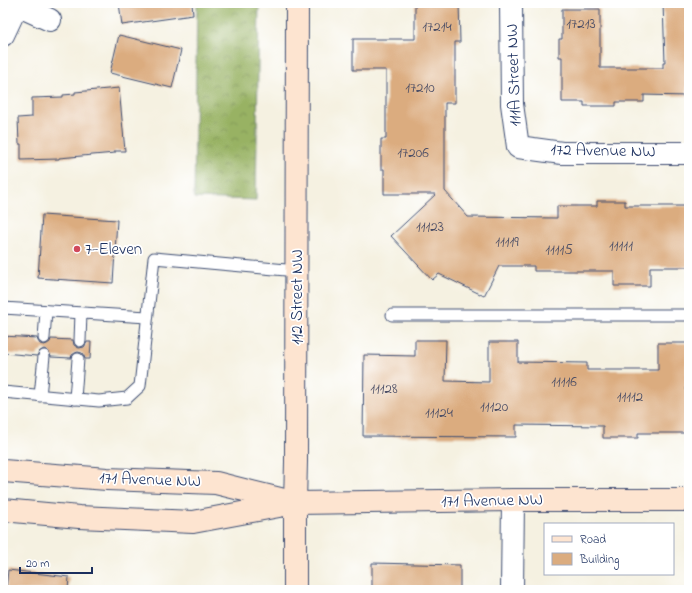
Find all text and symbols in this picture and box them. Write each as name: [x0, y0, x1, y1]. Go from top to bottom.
house number: 17213: [566, 13, 596, 35]
house number: 17214: [422, 16, 452, 38]
street label: 111A Street NW: [500, 23, 528, 127]
house number: 17210: [405, 77, 435, 99]
street label: 172 Avenue NW: [550, 138, 656, 164]
house number: 17206: [397, 142, 429, 164]
house number: 11123: [416, 216, 444, 238]
house number: 11119: [495, 231, 519, 253]
house number: 11111: [609, 235, 633, 257]
place label: 7-Eleven: [85, 237, 142, 262]
house number: 11115: [545, 239, 573, 261]
marker: 7-Eleven: [72, 244, 82, 254]
street label: 112 Street NW: [285, 249, 310, 345]
house number: 11116: [551, 371, 577, 393]
house number: 11128: [370, 378, 398, 400]
house number: 11112: [617, 386, 644, 408]
house number: 11120: [480, 396, 509, 418]
house number: 11124: [425, 402, 453, 424]
street label: 171 Avenue NW: [99, 466, 201, 494]
street label: 171 Avenue NW: [441, 488, 543, 514]
legend: [544, 523, 674, 575]
text: Road: [580, 531, 606, 549]
scale bar: [20, 549, 92, 575]
text: Building: [579, 551, 619, 570]
text: 20 m: [26, 555, 49, 573]

